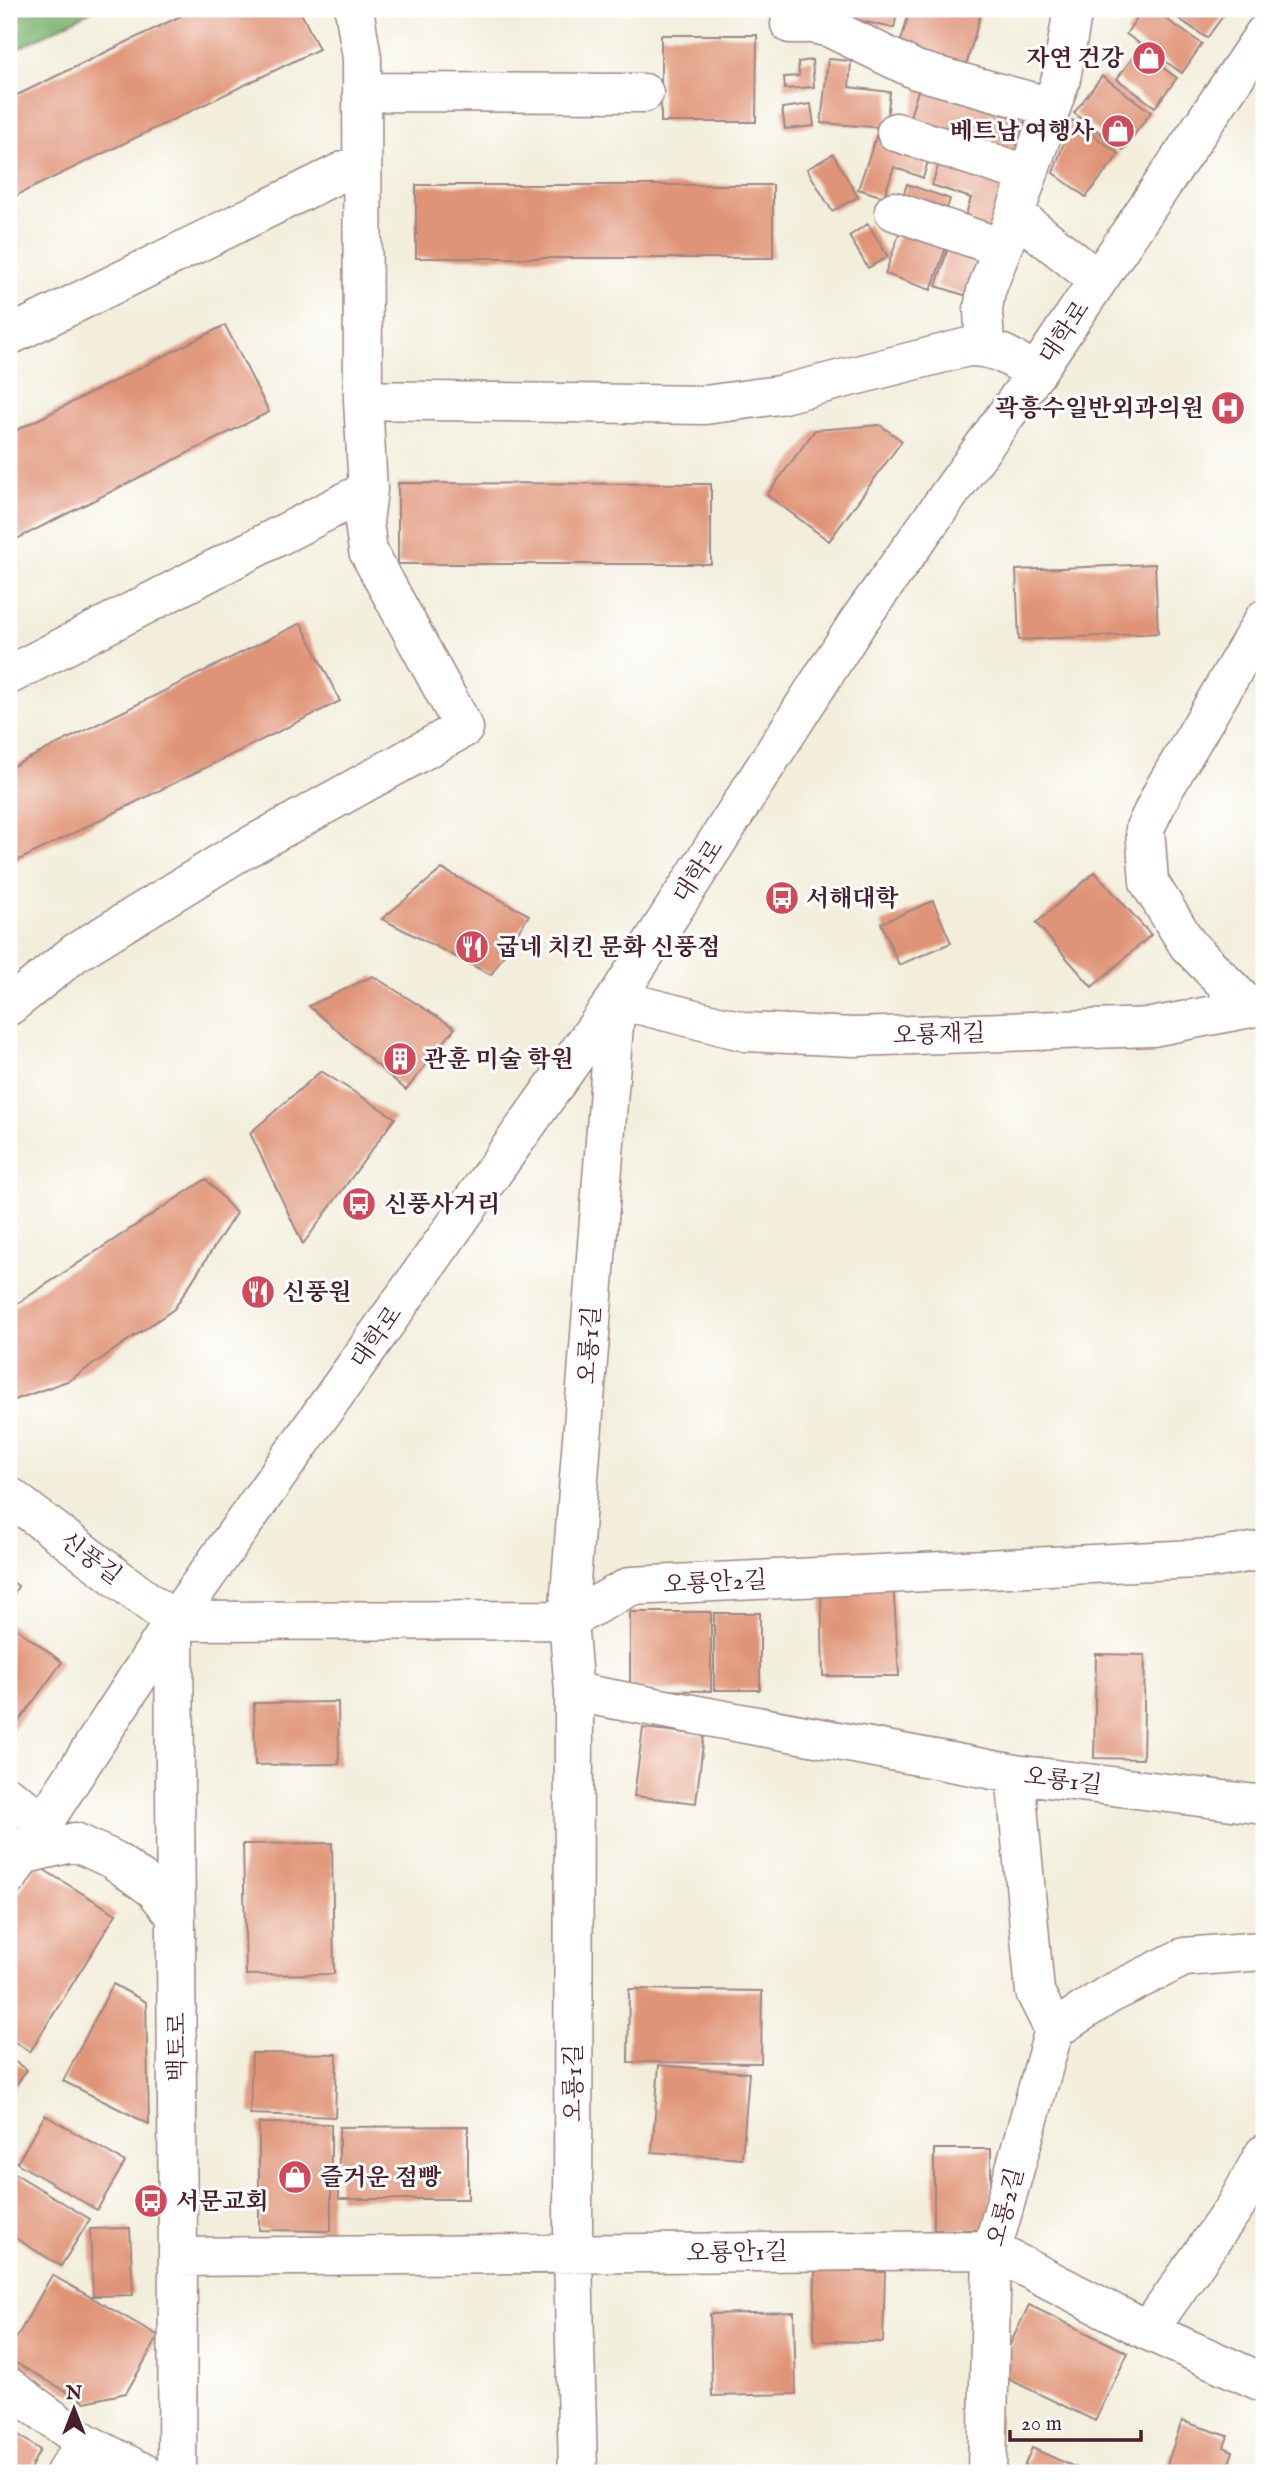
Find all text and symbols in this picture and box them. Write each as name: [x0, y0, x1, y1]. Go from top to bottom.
shop icon: 자연 건강: [1130, 39, 1168, 77]
place label: 자연 건강: [1026, 44, 1125, 75]
shop icon: 베트남 여행사: [1099, 112, 1137, 150]
place label: 베트남 여행사: [950, 117, 1095, 148]
street label: 대학로: [1033, 295, 1098, 370]
hospital icon: 곽흥수일반외과의원: [1209, 389, 1247, 427]
place label: 곽흥수일반외과의원: [995, 394, 1204, 425]
street label: 대학로: [667, 834, 731, 909]
bus stop icon: 서해대학: [763, 879, 801, 917]
place label: 서해대학: [806, 884, 899, 915]
restaurant icon: 굽네 치킨 문화 신풍점: [453, 928, 491, 966]
place label: 굽네 치킨 문화 신풍점: [496, 933, 720, 964]
street label: 오룡재길: [892, 1018, 986, 1053]
building icon: 관훈 미술 학원: [381, 1040, 419, 1078]
place label: 관훈 미술 학원: [424, 1045, 574, 1076]
bus stop icon: 신풍사거리: [340, 1185, 378, 1223]
place label: 신풍사거리: [384, 1190, 500, 1221]
restaurant icon: 신풍원: [239, 1273, 277, 1311]
place label: 신풍원: [282, 1278, 352, 1309]
street label: 대학로: [345, 1300, 410, 1375]
street label: 오룡1길: [572, 1305, 609, 1385]
street label: 신풍길: [53, 1526, 127, 1593]
street label: 오룡안2길: [662, 1565, 768, 1602]
street label: 오룡1길: [1022, 1761, 1104, 1802]
street label: 백토로: [163, 2012, 194, 2082]
street label: 오룡1길: [559, 2044, 590, 2122]
shop icon: 즐거운 점빵: [276, 2158, 314, 2196]
place label: 즐거운 점빵: [320, 2163, 442, 2194]
street label: 오룡2길: [981, 2164, 1032, 2250]
bus stop icon: 서문교회: [132, 2182, 170, 2220]
place label: 서문교회: [176, 2187, 269, 2218]
street label: 오룡안1길: [686, 2237, 788, 2270]
north arrow: [38, 2374, 108, 2444]
text: N: [65, 2382, 83, 2406]
scale bar: [1010, 2398, 1142, 2442]
text: 20 m: [1021, 2411, 1062, 2438]

